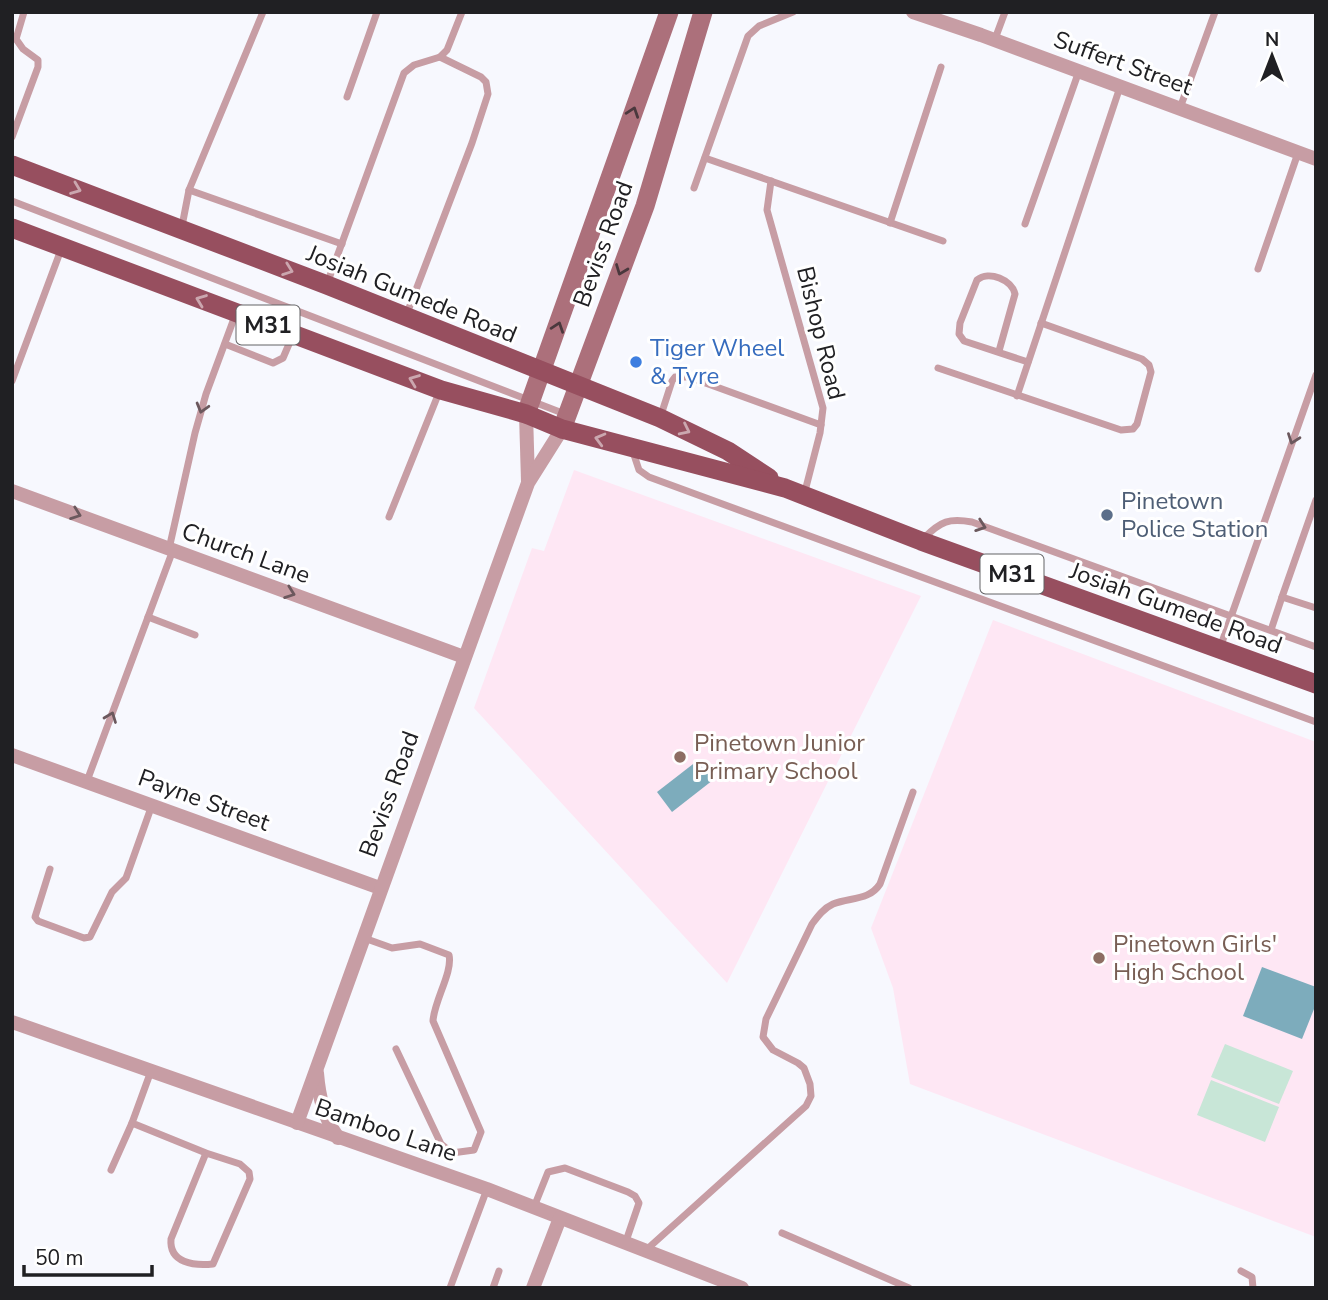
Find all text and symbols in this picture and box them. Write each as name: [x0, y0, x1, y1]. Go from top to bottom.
north arrow: [1237, 21, 1307, 91]
street label: Suffert Street: [1049, 23, 1197, 103]
text: N: [1265, 27, 1279, 53]
one-way arrow: [625, 107, 639, 119]
street label: Beviss Road: [565, 177, 641, 311]
one-way arrow: [69, 181, 81, 195]
street label: Josiah Gumede Road: [301, 237, 522, 351]
one-way arrow: [282, 262, 294, 276]
one-way arrow: [615, 263, 629, 275]
street label: Bishop Road: [789, 263, 853, 403]
one-way arrow: [196, 294, 208, 308]
road number: M31: [236, 306, 300, 344]
one-way arrow: [550, 321, 564, 333]
place label: Tiger Wheel & Tyre: [650, 332, 784, 392]
marker: Tiger Wheel & Tyre: [628, 354, 644, 370]
one-way arrow: [409, 374, 421, 388]
one-way arrow: [196, 402, 211, 414]
one-way arrow: [678, 422, 690, 436]
one-way arrow: [1287, 432, 1301, 444]
one-way arrow: [594, 433, 606, 447]
place label: Pinetown Police Station: [1121, 485, 1268, 545]
one-way arrow: [70, 506, 82, 520]
marker: Pinetown Police Station: [1099, 507, 1115, 523]
street label: Church Lane: [177, 515, 315, 591]
one-way arrow: [975, 518, 987, 532]
road number: M31: [981, 554, 1044, 594]
street label: Josiah Gumede Road: [1064, 554, 1287, 661]
one-way arrow: [283, 585, 295, 599]
one-way arrow: [103, 712, 117, 724]
street label: Beviss Road: [351, 727, 427, 861]
place label: Pinetown Junior Primary School: [694, 727, 865, 787]
marker: Pinetown Junior Primary School: [672, 749, 688, 765]
street label: Payne Street: [134, 761, 275, 839]
place label: Pinetown Girls' High School: [1113, 928, 1277, 988]
marker: Pinetown Girls' High School: [1091, 950, 1107, 966]
street label: Bamboo Lane: [311, 1091, 461, 1169]
scale bar: [24, 1234, 152, 1278]
text: 50 m: [35, 1244, 84, 1272]

